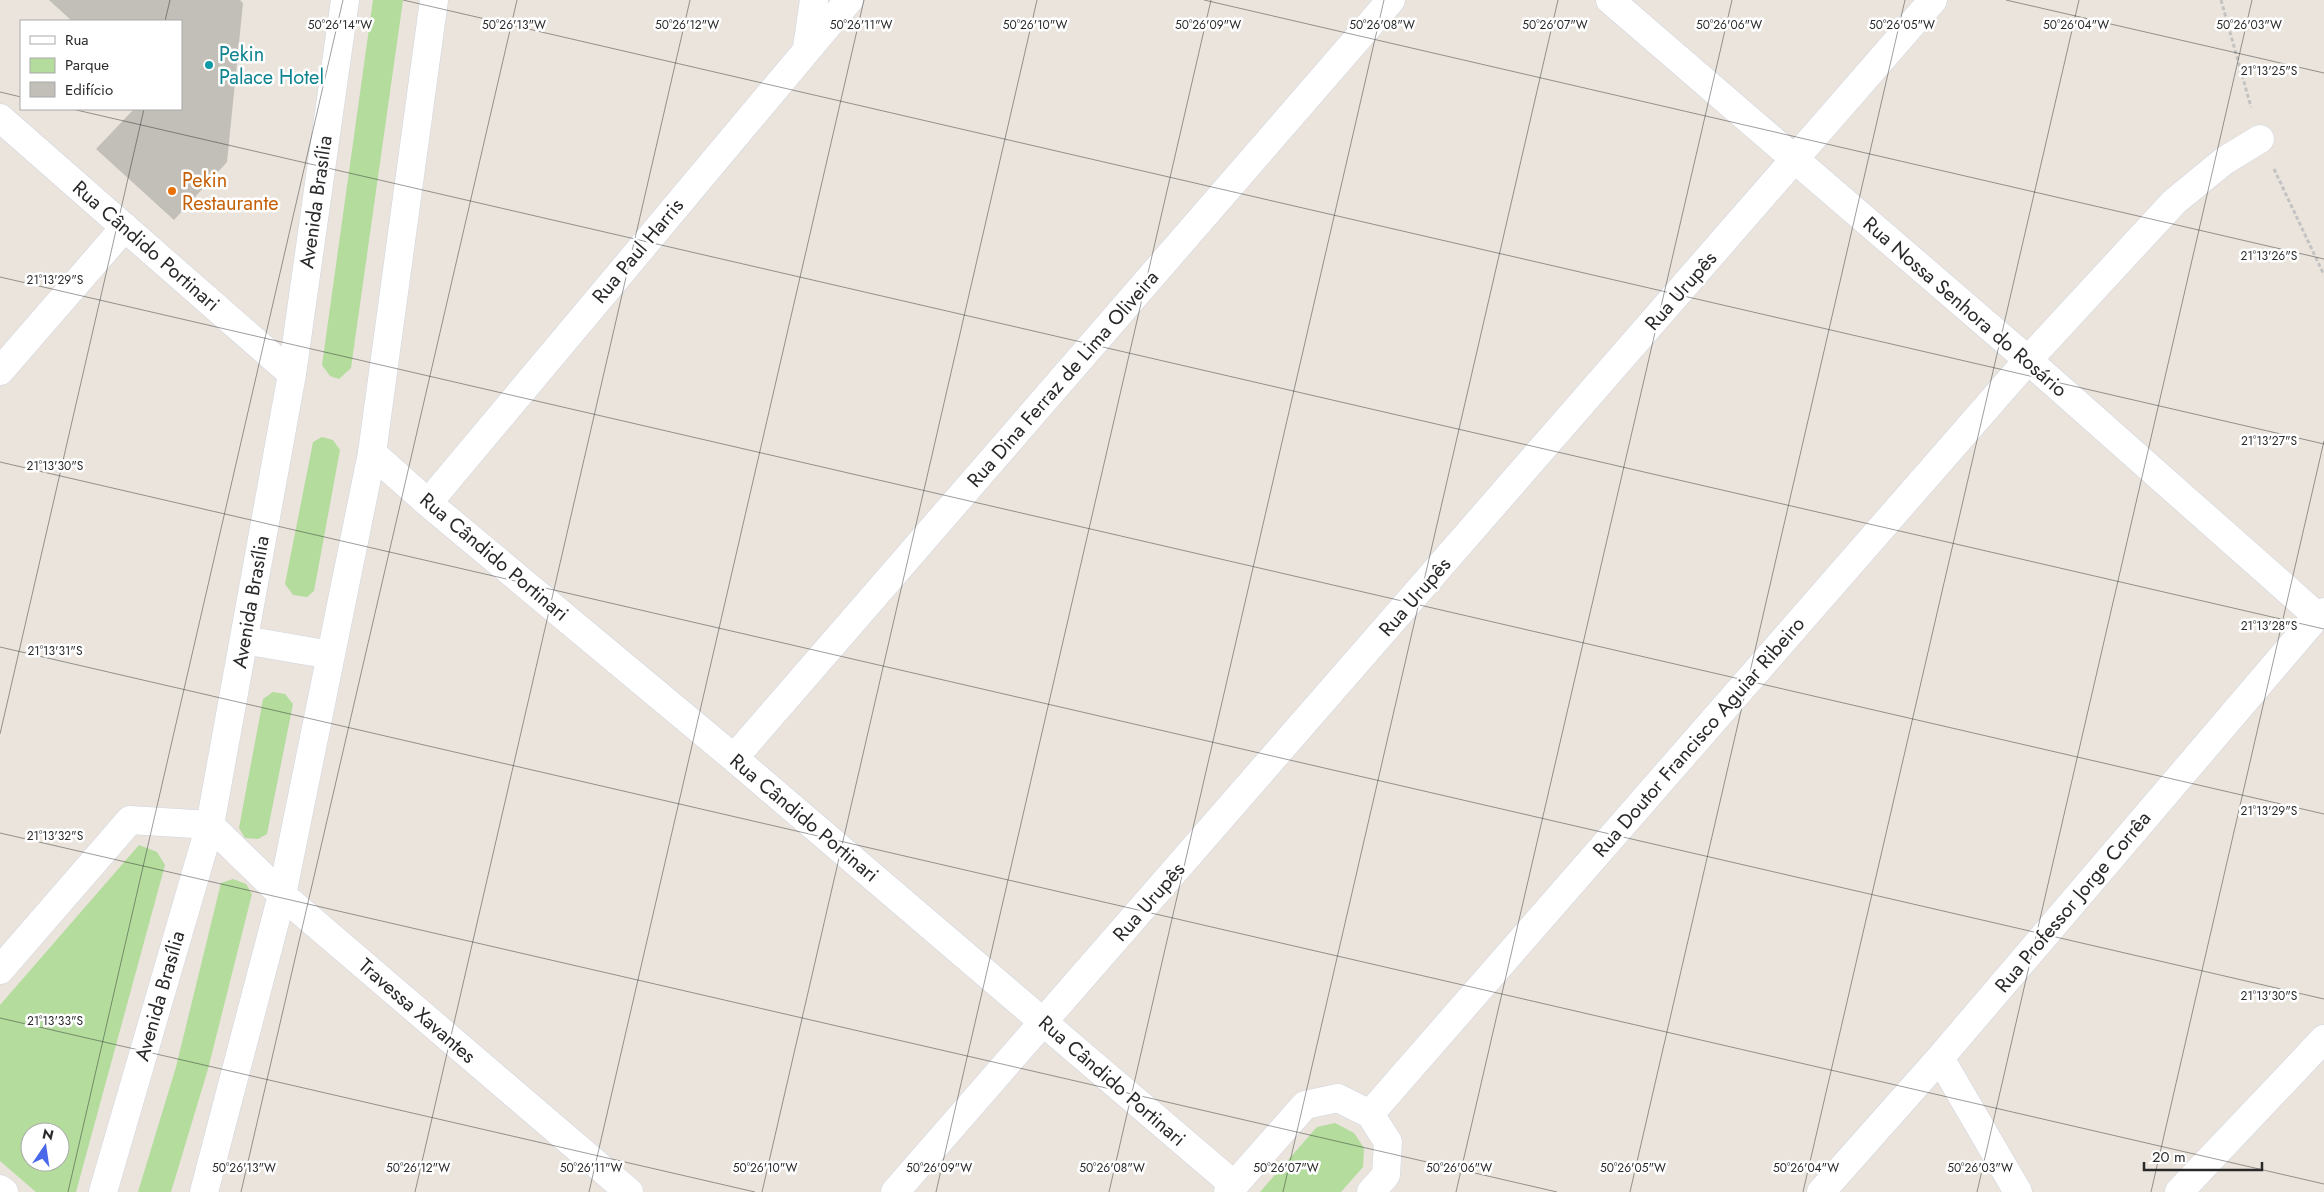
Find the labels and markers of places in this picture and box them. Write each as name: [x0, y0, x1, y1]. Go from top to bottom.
place label: Pekin Palace Hotel: [219, 40, 324, 92]
marker: Pekin Palace Hotel: [203, 59, 215, 71]
place label: Pekin Restaurante: [182, 166, 279, 218]
marker: Pekin Restaurante: [166, 185, 178, 197]

